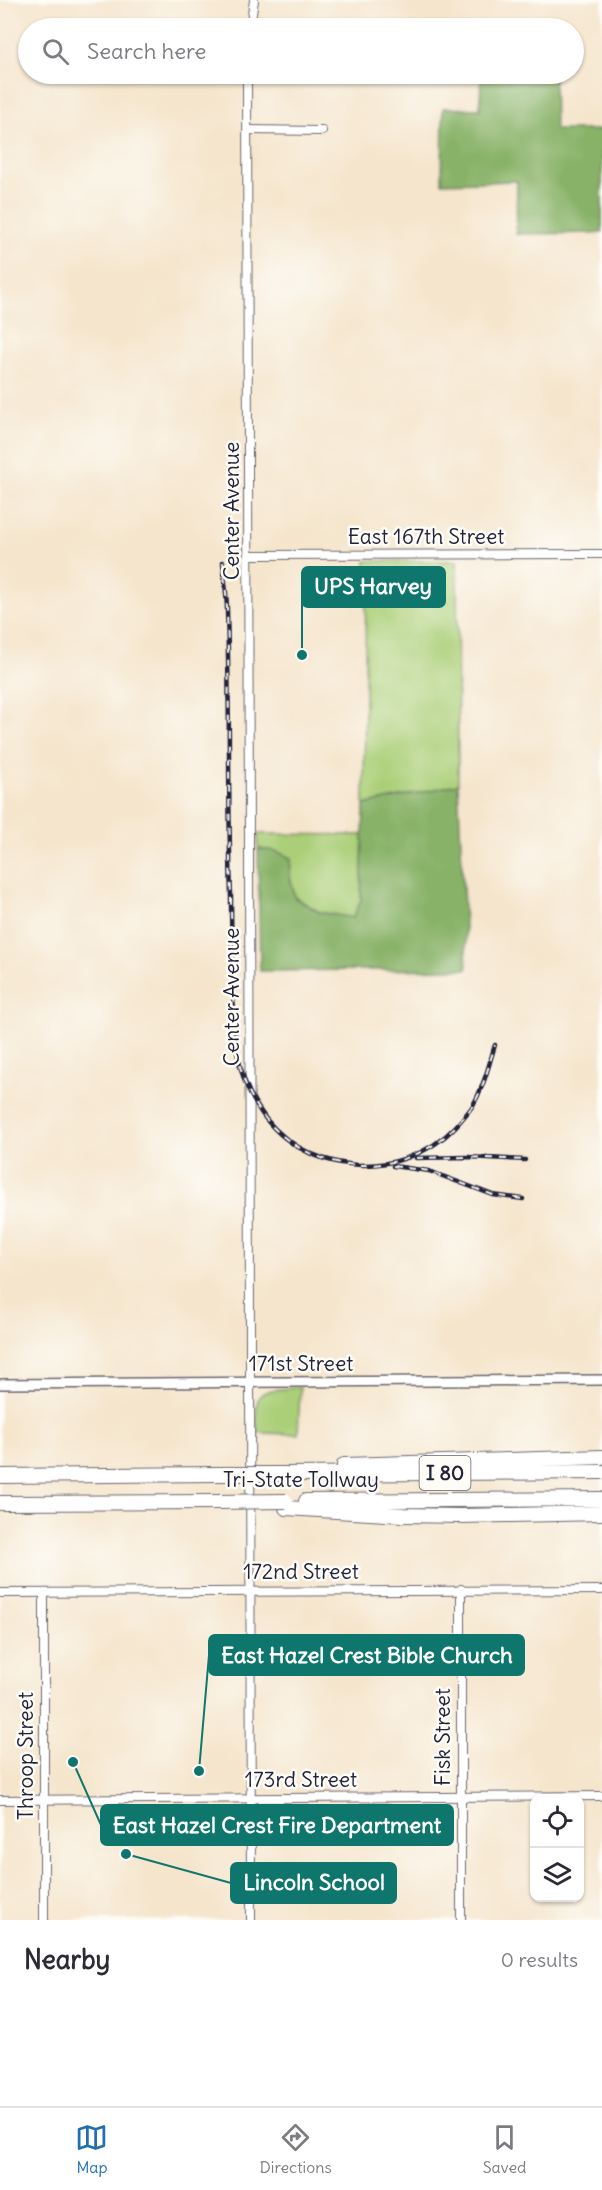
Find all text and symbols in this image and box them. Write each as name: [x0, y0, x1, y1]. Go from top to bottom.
search box: [18, 18, 584, 84]
icon: search: [39, 35, 72, 68]
text: Search here: [87, 37, 206, 65]
street label: Center Avenue: [218, 442, 245, 580]
street label: East 167th Street: [348, 523, 504, 550]
callout: UPS Harvey: [302, 567, 445, 607]
text: UPS Harvey: [314, 572, 432, 600]
street label: Center Avenue: [218, 928, 245, 1066]
street label: 171st Street: [249, 1350, 353, 1377]
road number: I 80: [420, 1456, 470, 1490]
street label: Tri-State Tollway: [223, 1466, 379, 1493]
street label: 172nd Street: [243, 1558, 359, 1585]
callout: East Hazel Crest Bible Church: [209, 1635, 524, 1675]
text: East Hazel Crest Bible Church: [221, 1641, 513, 1669]
street label: Fisk Street: [429, 1688, 456, 1786]
street label: Throop Street: [12, 1692, 39, 1820]
street label: 173rd Street: [245, 1766, 357, 1793]
map controls: [530, 1794, 584, 1902]
button: locate: [530, 1794, 584, 1848]
callout: East Hazel Crest Fire Department: [101, 1805, 453, 1845]
text: East Hazel Crest Fire Department: [113, 1811, 442, 1839]
button: layers: [530, 1848, 584, 1902]
callout: Lincoln School: [231, 1863, 396, 1903]
text: Lincoln School: [243, 1868, 385, 1896]
text: Nearby: [24, 1943, 110, 1976]
text: 0 results: [501, 1947, 578, 1972]
tab: Map: [75, 2121, 108, 2177]
tab: Directions: [259, 2121, 332, 2177]
tab: Saved: [483, 2121, 527, 2177]

